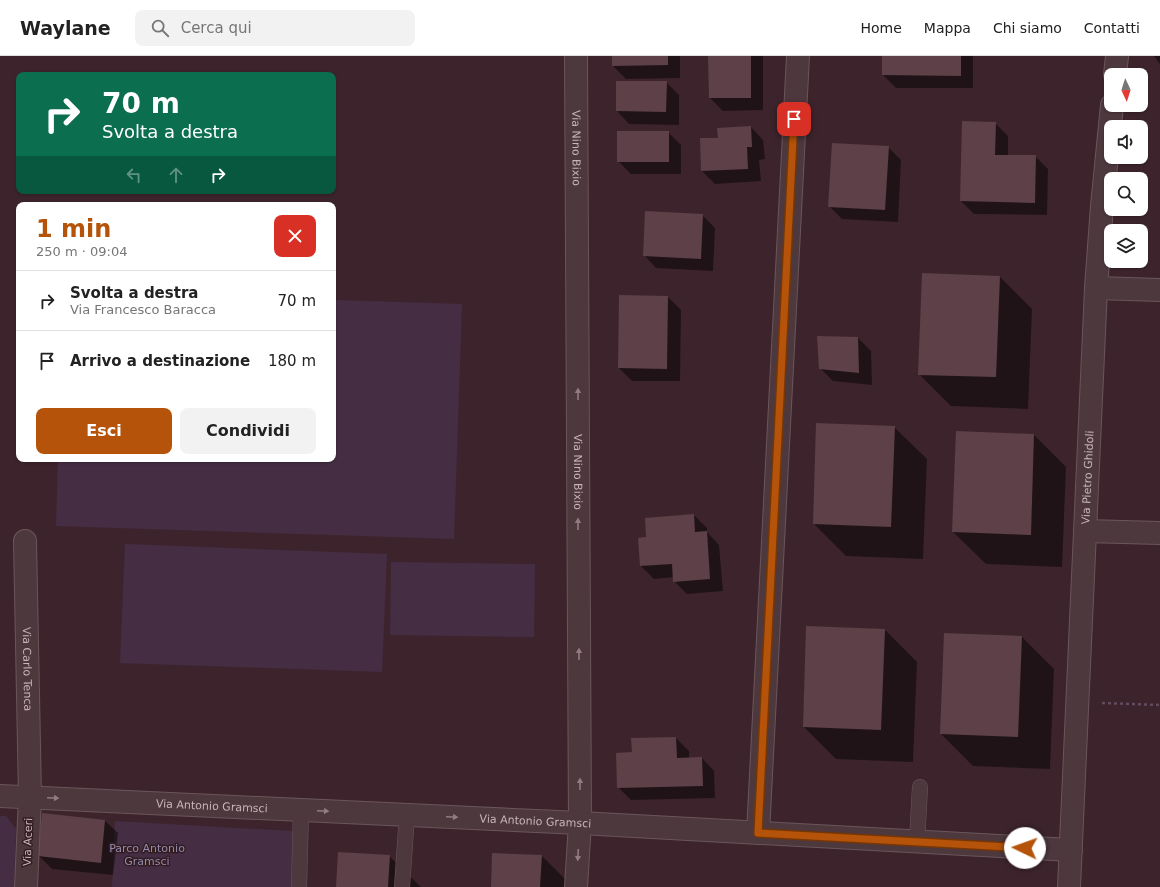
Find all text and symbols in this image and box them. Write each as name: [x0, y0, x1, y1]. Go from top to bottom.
search box: [135, 10, 415, 46]
text: Waylane: [20, 17, 111, 39]
icon: search: [149, 17, 171, 39]
text: Cerca qui: [181, 19, 252, 37]
text: Home: [861, 20, 902, 36]
text: Mappa: [924, 20, 971, 36]
text: Chi siamo: [993, 20, 1062, 36]
text: Contatti: [1084, 20, 1140, 36]
north arrow: [1104, 68, 1148, 112]
map controls: [1104, 68, 1148, 268]
text: 70 m: [102, 87, 180, 120]
icon: right: [36, 88, 88, 140]
pin: [777, 102, 811, 136]
icon: arrive: [783, 108, 805, 130]
street label: Via Nino Bixio: [570, 110, 583, 186]
button: sound: [1104, 120, 1148, 164]
text: Svolta a destra: [102, 121, 238, 142]
icon: left: [123, 164, 145, 186]
icon: ahead: [165, 164, 187, 186]
icon: right: [207, 164, 229, 186]
button: search: [1104, 172, 1148, 216]
text: 1 min: [36, 215, 111, 243]
button: close: [274, 215, 316, 257]
button: layers: [1104, 224, 1148, 268]
text: 250 m · 09:04: [36, 244, 127, 259]
text: Svolta a destra: [70, 284, 198, 302]
icon: right: [36, 290, 58, 312]
text: 70 m: [278, 292, 316, 310]
text: Via Francesco Baracca: [70, 302, 216, 317]
icon: arrive: [36, 350, 58, 372]
text: Arrivo a destinazione: [70, 352, 250, 370]
text: 180 m: [268, 352, 316, 370]
one-way arrow: [575, 387, 581, 400]
button: Esci: [36, 408, 172, 454]
button: Condividi: [180, 408, 316, 454]
street label: Via Pietro Ghidoli: [1079, 430, 1096, 525]
street label: Via Nino Bixio: [571, 434, 585, 510]
one-way arrow: [575, 518, 582, 530]
street label: Via Carlo Tenca: [20, 627, 35, 711]
one-way arrow: [576, 647, 582, 660]
one-way arrow: [577, 777, 583, 790]
one-way arrow: [47, 795, 60, 801]
street label: Via Antonio Gramsci: [156, 797, 268, 815]
one-way arrow: [317, 808, 330, 814]
street label: Via Antonio Gramsci: [479, 812, 592, 830]
one-way arrow: [446, 814, 458, 821]
street label: Via Aceri: [21, 818, 35, 866]
position arrow: [1004, 827, 1046, 869]
park label: Parco Antonio Gramsci: [109, 842, 185, 868]
one-way arrow: [575, 849, 582, 861]

